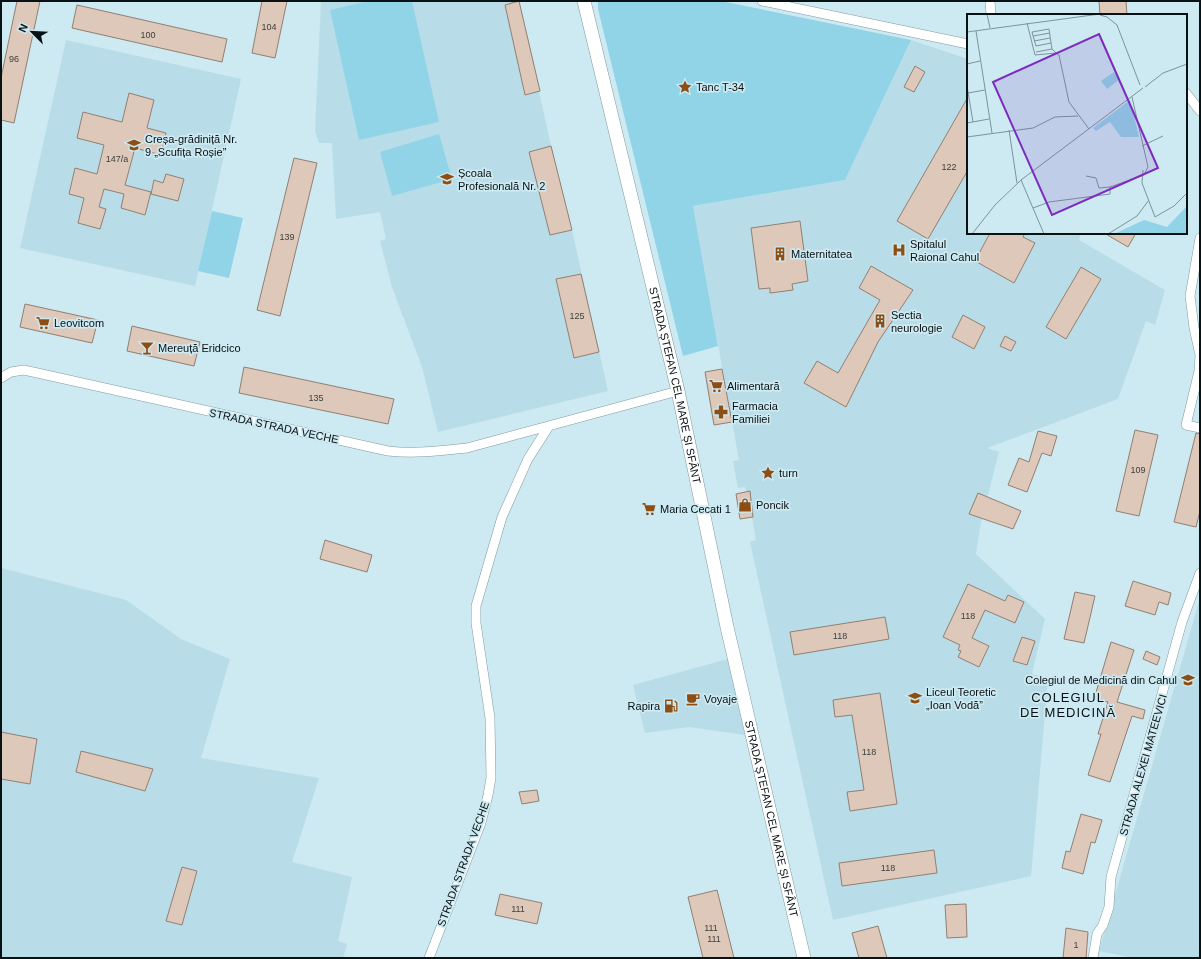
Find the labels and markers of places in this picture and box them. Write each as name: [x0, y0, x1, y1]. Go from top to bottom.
place icon: Tanc T-34: [677, 79, 693, 95]
place label: Tanc T-34: [696, 81, 744, 93]
place label: Creșa-grădiniță Nr. 9 „Scufița Roșie”: [145, 133, 237, 158]
school or university icon: Creșa-grădiniță Nr. 9 „Scufița Roșie”: [126, 137, 142, 153]
place label: Școala Profesională Nr. 2: [458, 167, 545, 192]
school or university icon: Școala Profesională Nr. 2: [439, 171, 455, 187]
place label: Spitalul Raional Cahul: [910, 238, 979, 263]
hospital icon: Spitalul Raional Cahul: [891, 242, 907, 258]
building icon: Maternitatea: [772, 246, 788, 262]
place label: Maternitatea: [791, 248, 853, 260]
place label: Sectia neurologie: [891, 309, 942, 334]
building icon: Sectia neurologie: [872, 313, 888, 329]
supermarket icon: Leovitcom: [35, 315, 51, 331]
place label: Leovitcom: [54, 317, 104, 329]
bar icon: Mereuță Eridcico: [139, 340, 155, 356]
place label: Mereuță Eridcico: [158, 342, 241, 354]
supermarket icon: Alimentară: [708, 378, 724, 394]
place label: Alimentară: [727, 380, 780, 392]
place label: Farmacia Familiei: [732, 400, 779, 425]
pharmacy icon: Farmacia Familiei: [713, 404, 729, 420]
place icon: turn: [760, 465, 776, 481]
place label: turn: [779, 467, 798, 479]
shop icon: Poncik: [737, 497, 753, 513]
place label: Poncik: [756, 499, 790, 511]
supermarket icon: Maria Cecati 1: [641, 501, 657, 517]
place label: Maria Cecati 1: [660, 503, 731, 515]
school or university icon: Colegiul de Medicină din Cahul: [1180, 672, 1196, 688]
place label: Colegiul de Medicină din Cahul: [1025, 674, 1177, 686]
place label: Liceul Teoretic „Ioan Vodă”: [926, 686, 997, 711]
school or university icon: Liceul Teoretic „Ioan Vodă”: [907, 690, 923, 706]
cafe icon: Voyaje: [685, 691, 701, 707]
place label: Voyaje: [704, 693, 737, 705]
fuel station icon: Rapira: [663, 698, 679, 714]
place label: Rapira: [628, 700, 661, 712]

